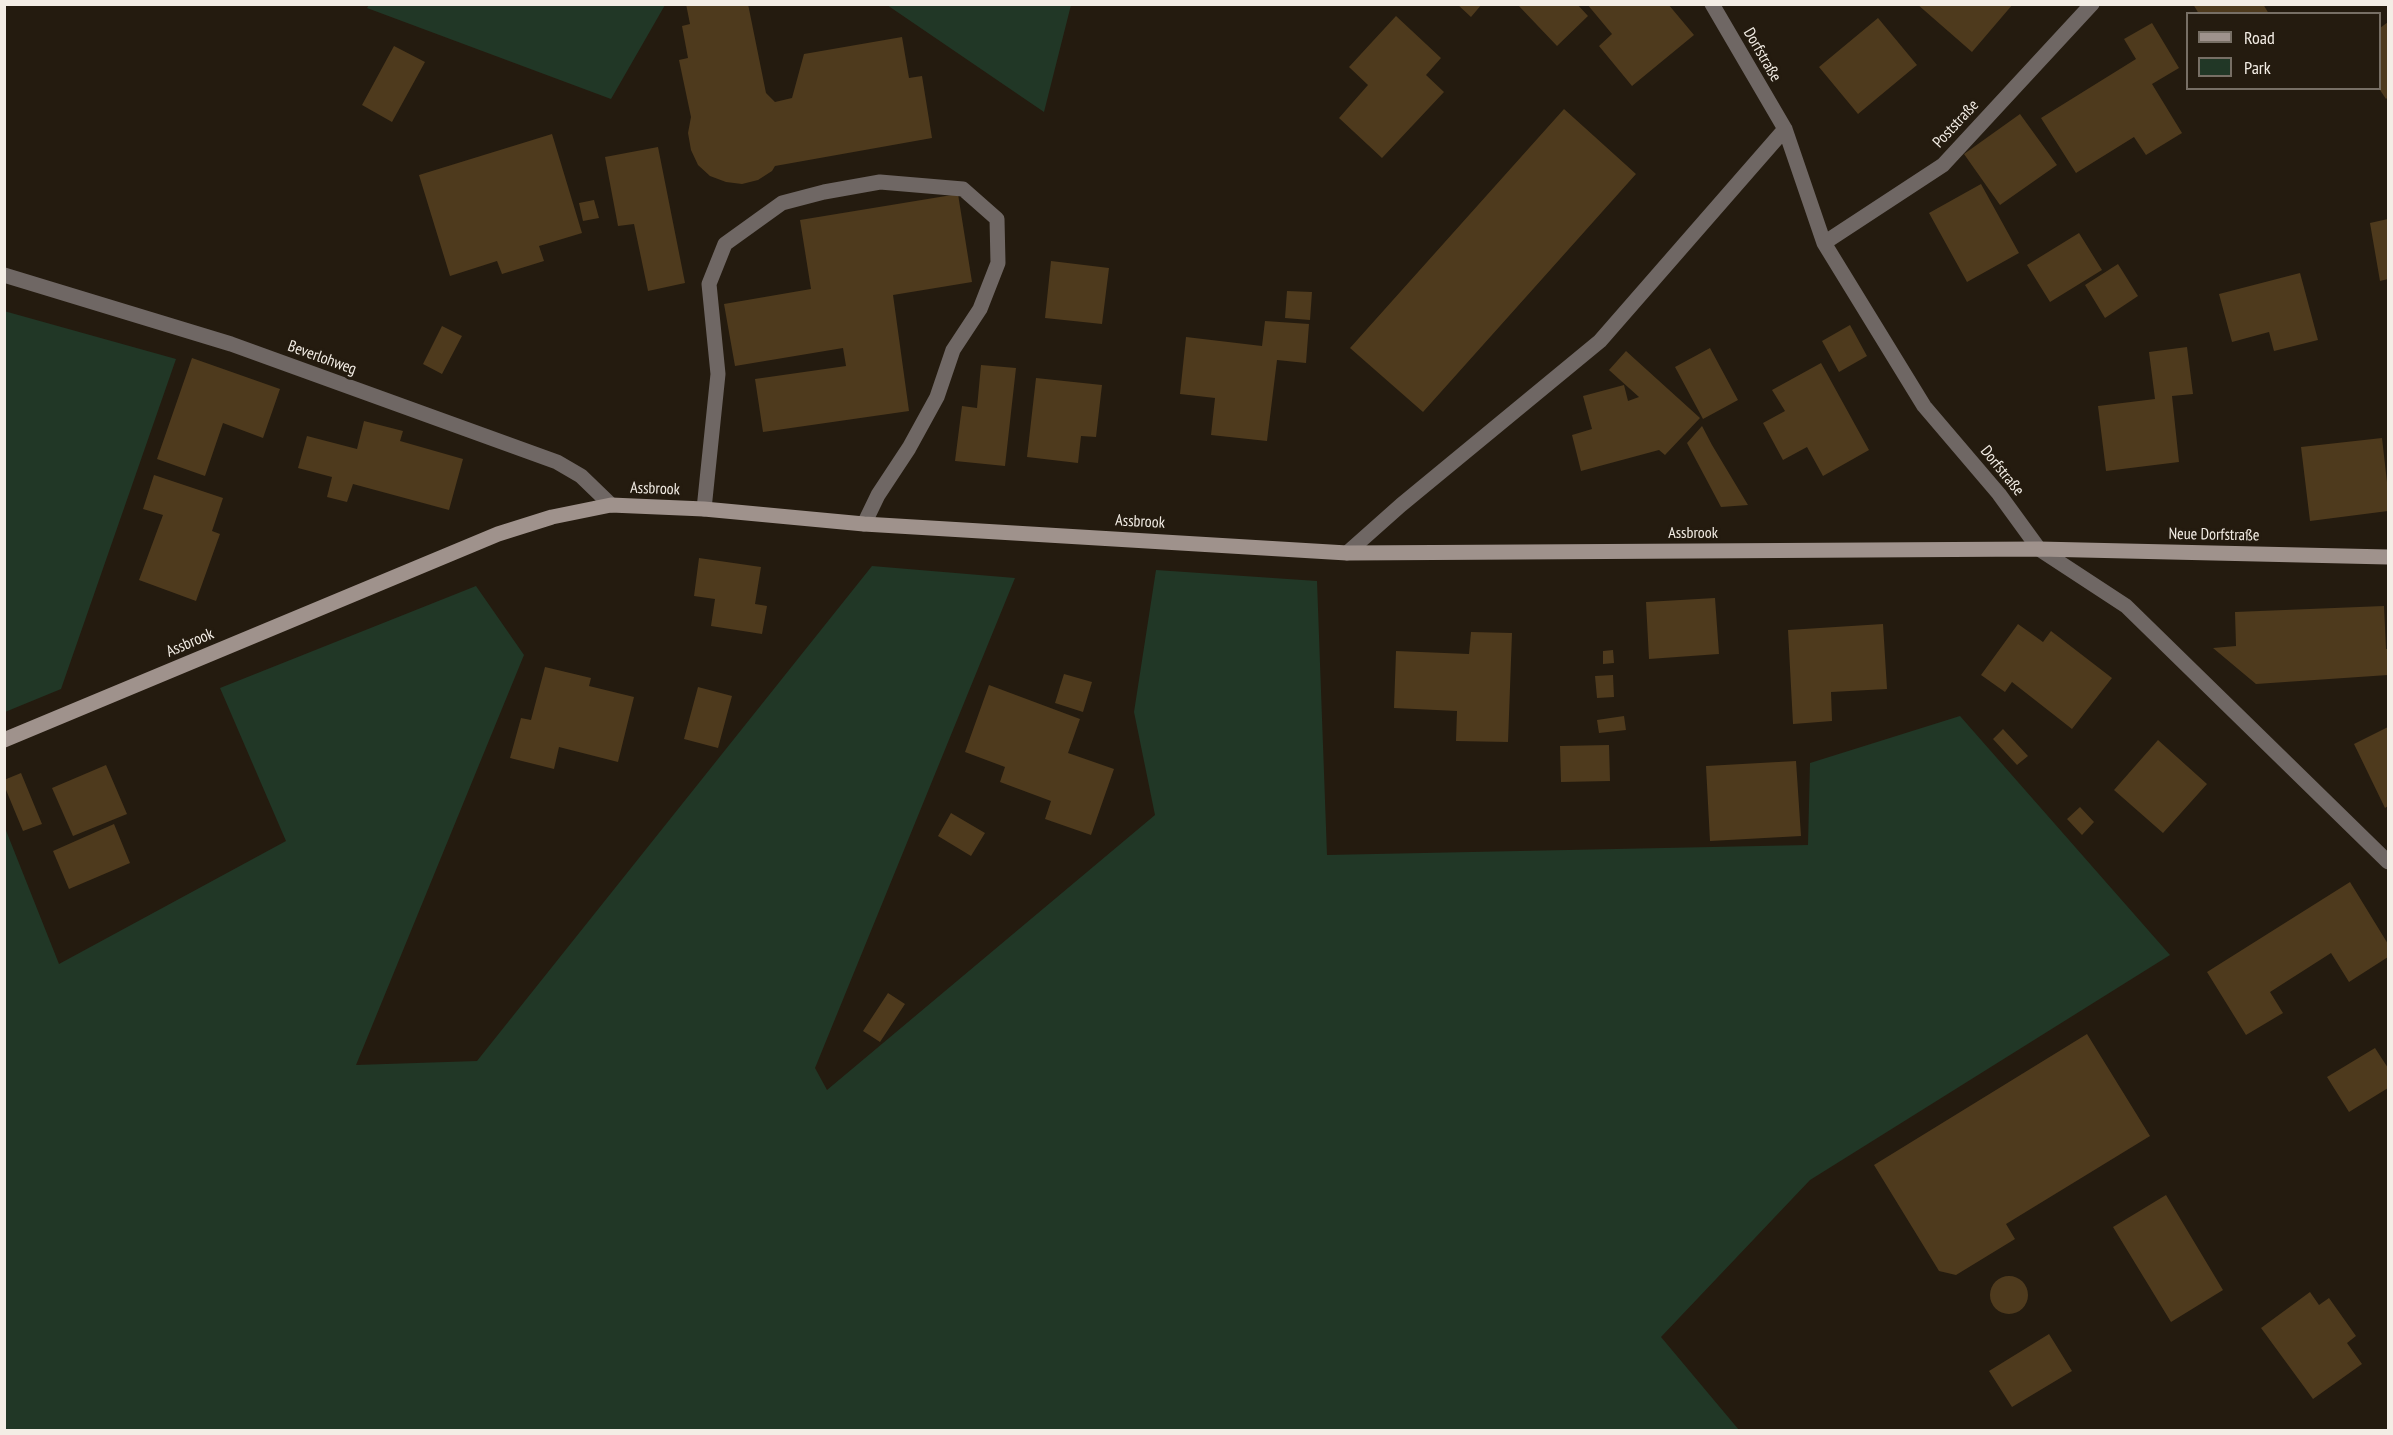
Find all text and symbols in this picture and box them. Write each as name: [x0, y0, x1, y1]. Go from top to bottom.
legend: [2186, 12, 2381, 90]
street label: Dorfstraße: [1739, 25, 1785, 85]
text: Road: [2244, 26, 2275, 49]
text: Park: [2244, 56, 2271, 79]
street label: Poststraße: [1929, 96, 1983, 152]
street label: Beverlohweg: [285, 337, 359, 379]
street label: Dorfstraße: [1976, 442, 2028, 500]
street label: Assbrook: [630, 479, 680, 499]
street label: Assbrook: [1115, 511, 1165, 533]
street label: Assbrook: [1668, 523, 1718, 543]
street label: Neue Dorfstraße: [2168, 525, 2260, 545]
street label: Assbrook: [163, 624, 217, 662]

